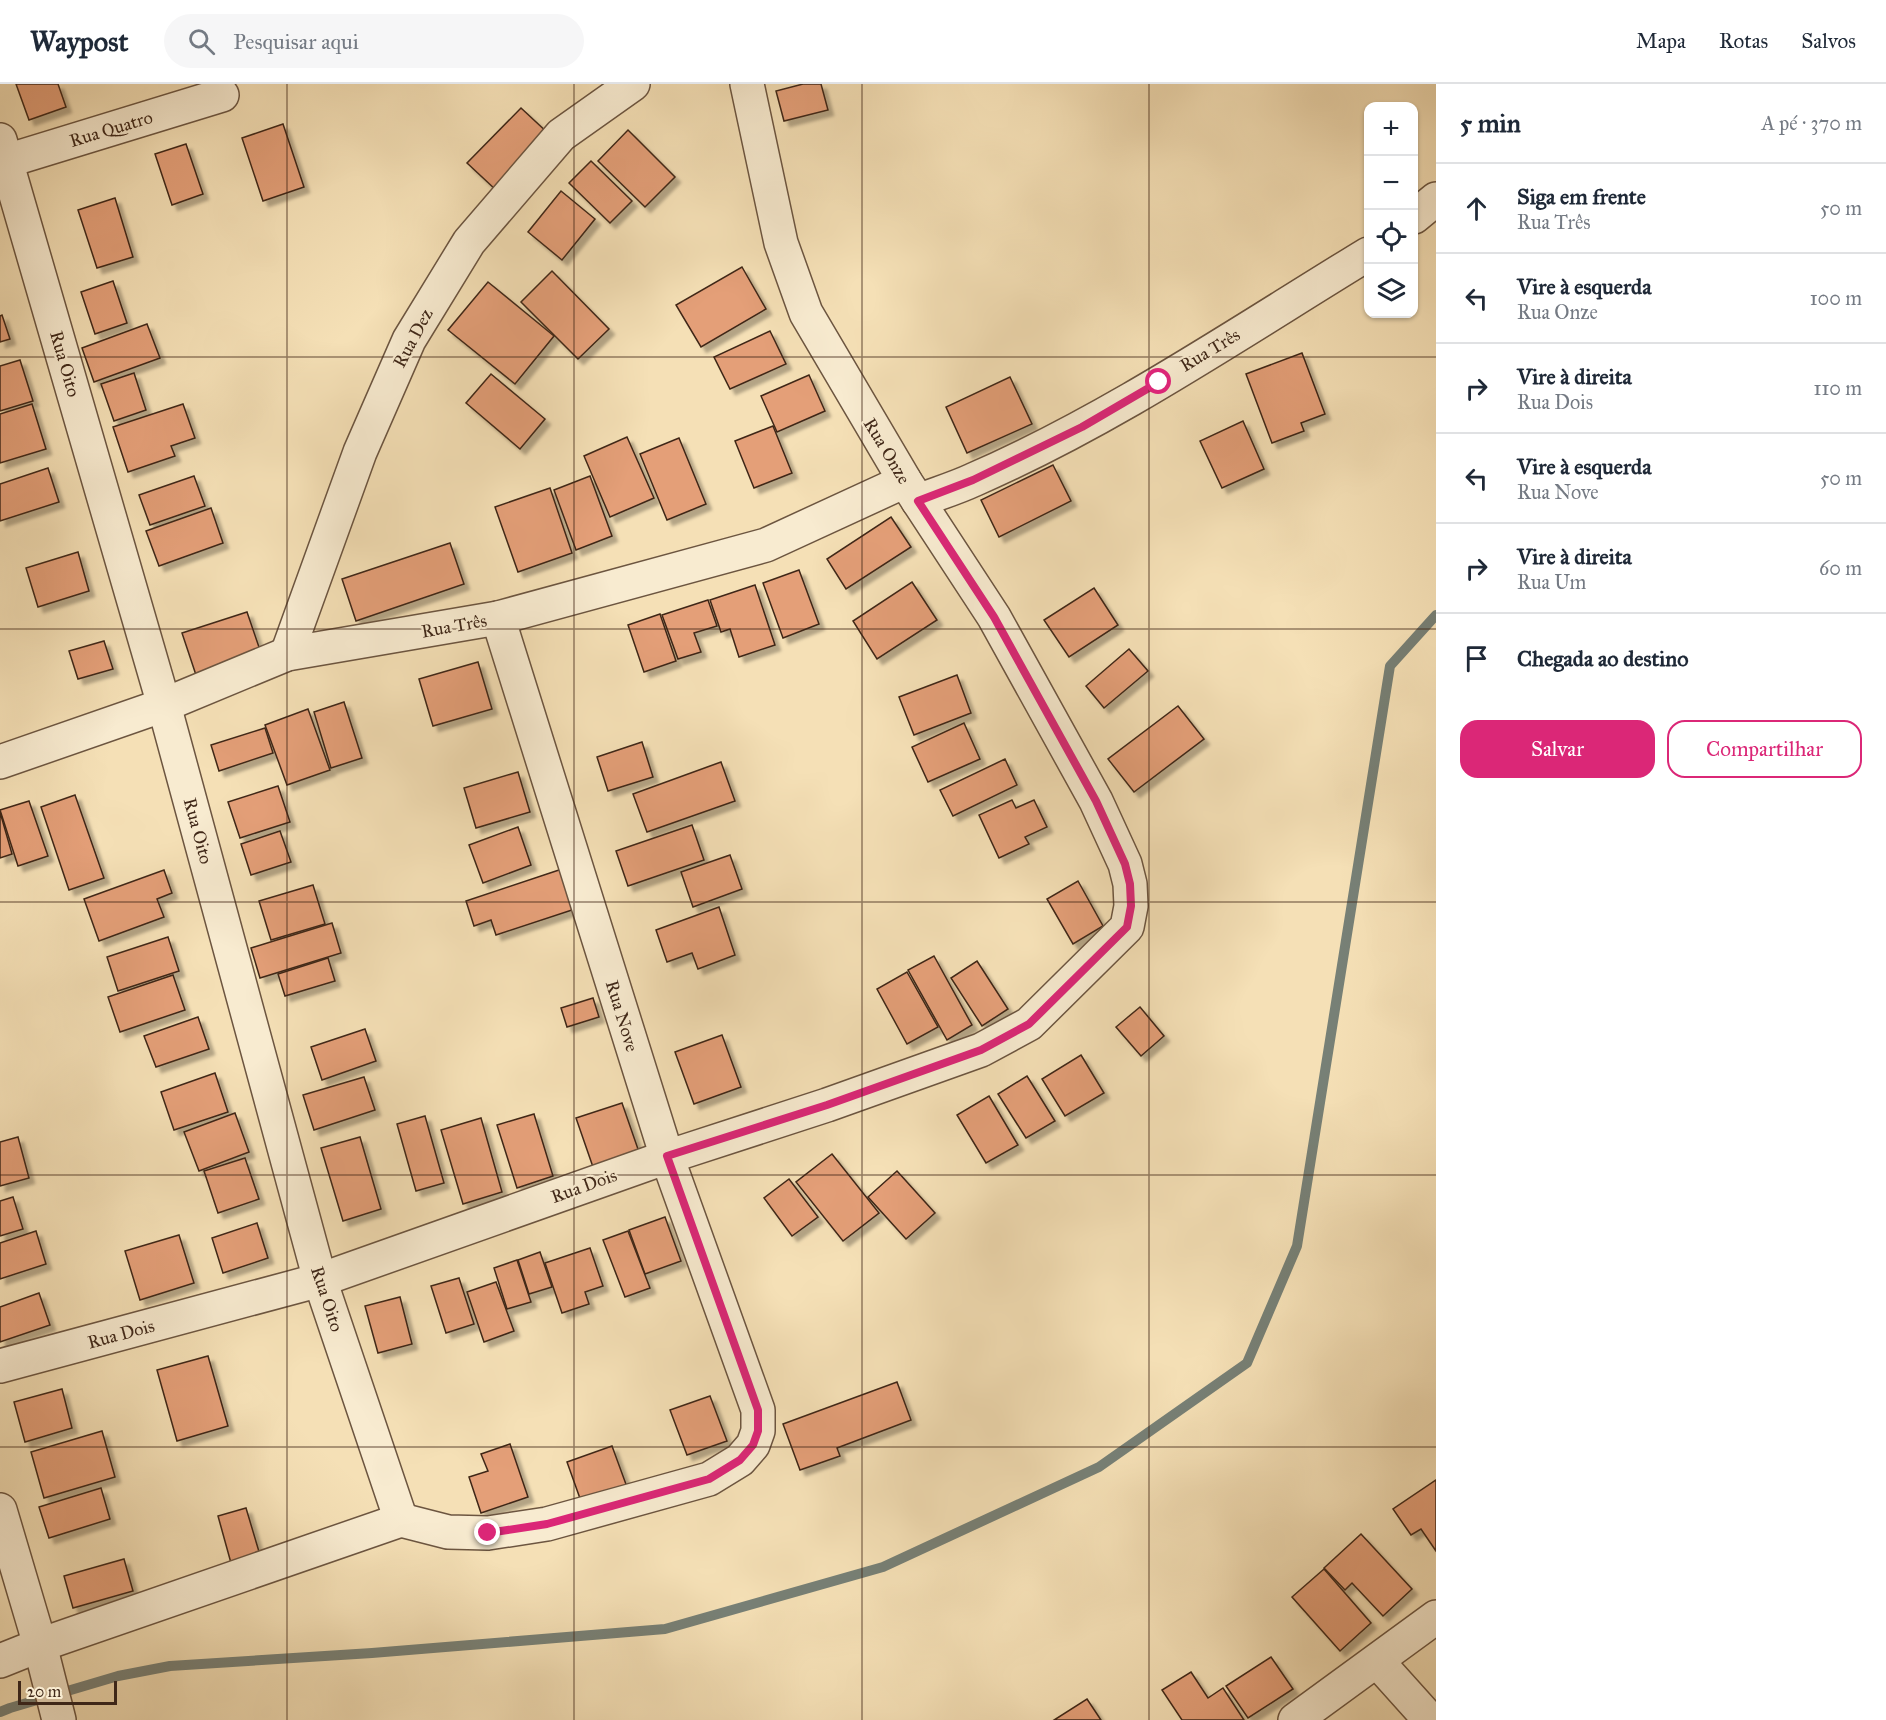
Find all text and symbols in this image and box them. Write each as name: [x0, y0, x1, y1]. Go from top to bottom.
search box: [164, 14, 584, 68]
text: Waypost: [30, 24, 128, 59]
icon: search: [185, 25, 218, 58]
text: Pesquisar aqui: [233, 28, 359, 55]
text: Mapa: [1636, 28, 1686, 54]
text: Rotas: [1719, 28, 1768, 54]
text: Salvos: [1801, 28, 1856, 54]
map controls: [1364, 102, 1418, 318]
button: +: [1364, 102, 1418, 156]
street label: Rua Quatro: [67, 106, 155, 152]
text: 5 min: [1460, 107, 1521, 139]
text: A pé · 370 m: [1761, 111, 1862, 135]
button: −: [1364, 156, 1418, 210]
text: Siga em frente: [1517, 183, 1646, 210]
icon: ahead: [1460, 192, 1493, 225]
text: 50 m: [1820, 196, 1862, 220]
button: locate: [1364, 210, 1418, 264]
text: Rua Três: [1517, 210, 1591, 234]
button: layers: [1364, 264, 1418, 318]
text: Vire à esquerda: [1517, 273, 1651, 300]
icon: left: [1460, 282, 1493, 315]
text: 100 m: [1810, 286, 1862, 310]
text: Rua Onze: [1517, 300, 1598, 324]
street label: Rua Dez: [388, 305, 438, 371]
street label: Rua Três: [1176, 324, 1244, 376]
street label: Rua Oito: [45, 328, 85, 400]
text: Vire à direita: [1517, 363, 1632, 390]
route start: [1145, 368, 1171, 394]
icon: right: [1460, 372, 1493, 405]
text: 110 m: [1814, 376, 1862, 400]
text: Rua Dois: [1517, 390, 1593, 414]
street label: Rua Onze: [859, 414, 915, 488]
text: Vire à esquerda: [1517, 453, 1651, 480]
icon: left: [1460, 462, 1493, 495]
text: 50 m: [1820, 466, 1862, 490]
text: Rua Nove: [1517, 480, 1599, 504]
text: Vire à direita: [1517, 543, 1632, 570]
icon: right: [1460, 552, 1493, 585]
text: 60 m: [1819, 556, 1862, 580]
text: Rua Um: [1517, 570, 1586, 594]
street label: Rua Três: [420, 609, 488, 643]
icon: arrive: [1460, 642, 1493, 675]
text: Chegada ao destino: [1517, 645, 1688, 672]
button: Salvar: [1460, 720, 1655, 778]
button: Compartilhar: [1667, 720, 1862, 778]
street label: Rua Oito: [179, 795, 217, 867]
street label: Rua Nove: [601, 978, 643, 1054]
street label: Rua Dois: [548, 1164, 620, 1208]
street label: Rua Oito: [306, 1263, 348, 1335]
street label: Rua Dois: [85, 1315, 157, 1353]
route end: [474, 1519, 500, 1545]
scale bar: [18, 1678, 117, 1706]
text: 20 m: [27, 1682, 61, 1701]

